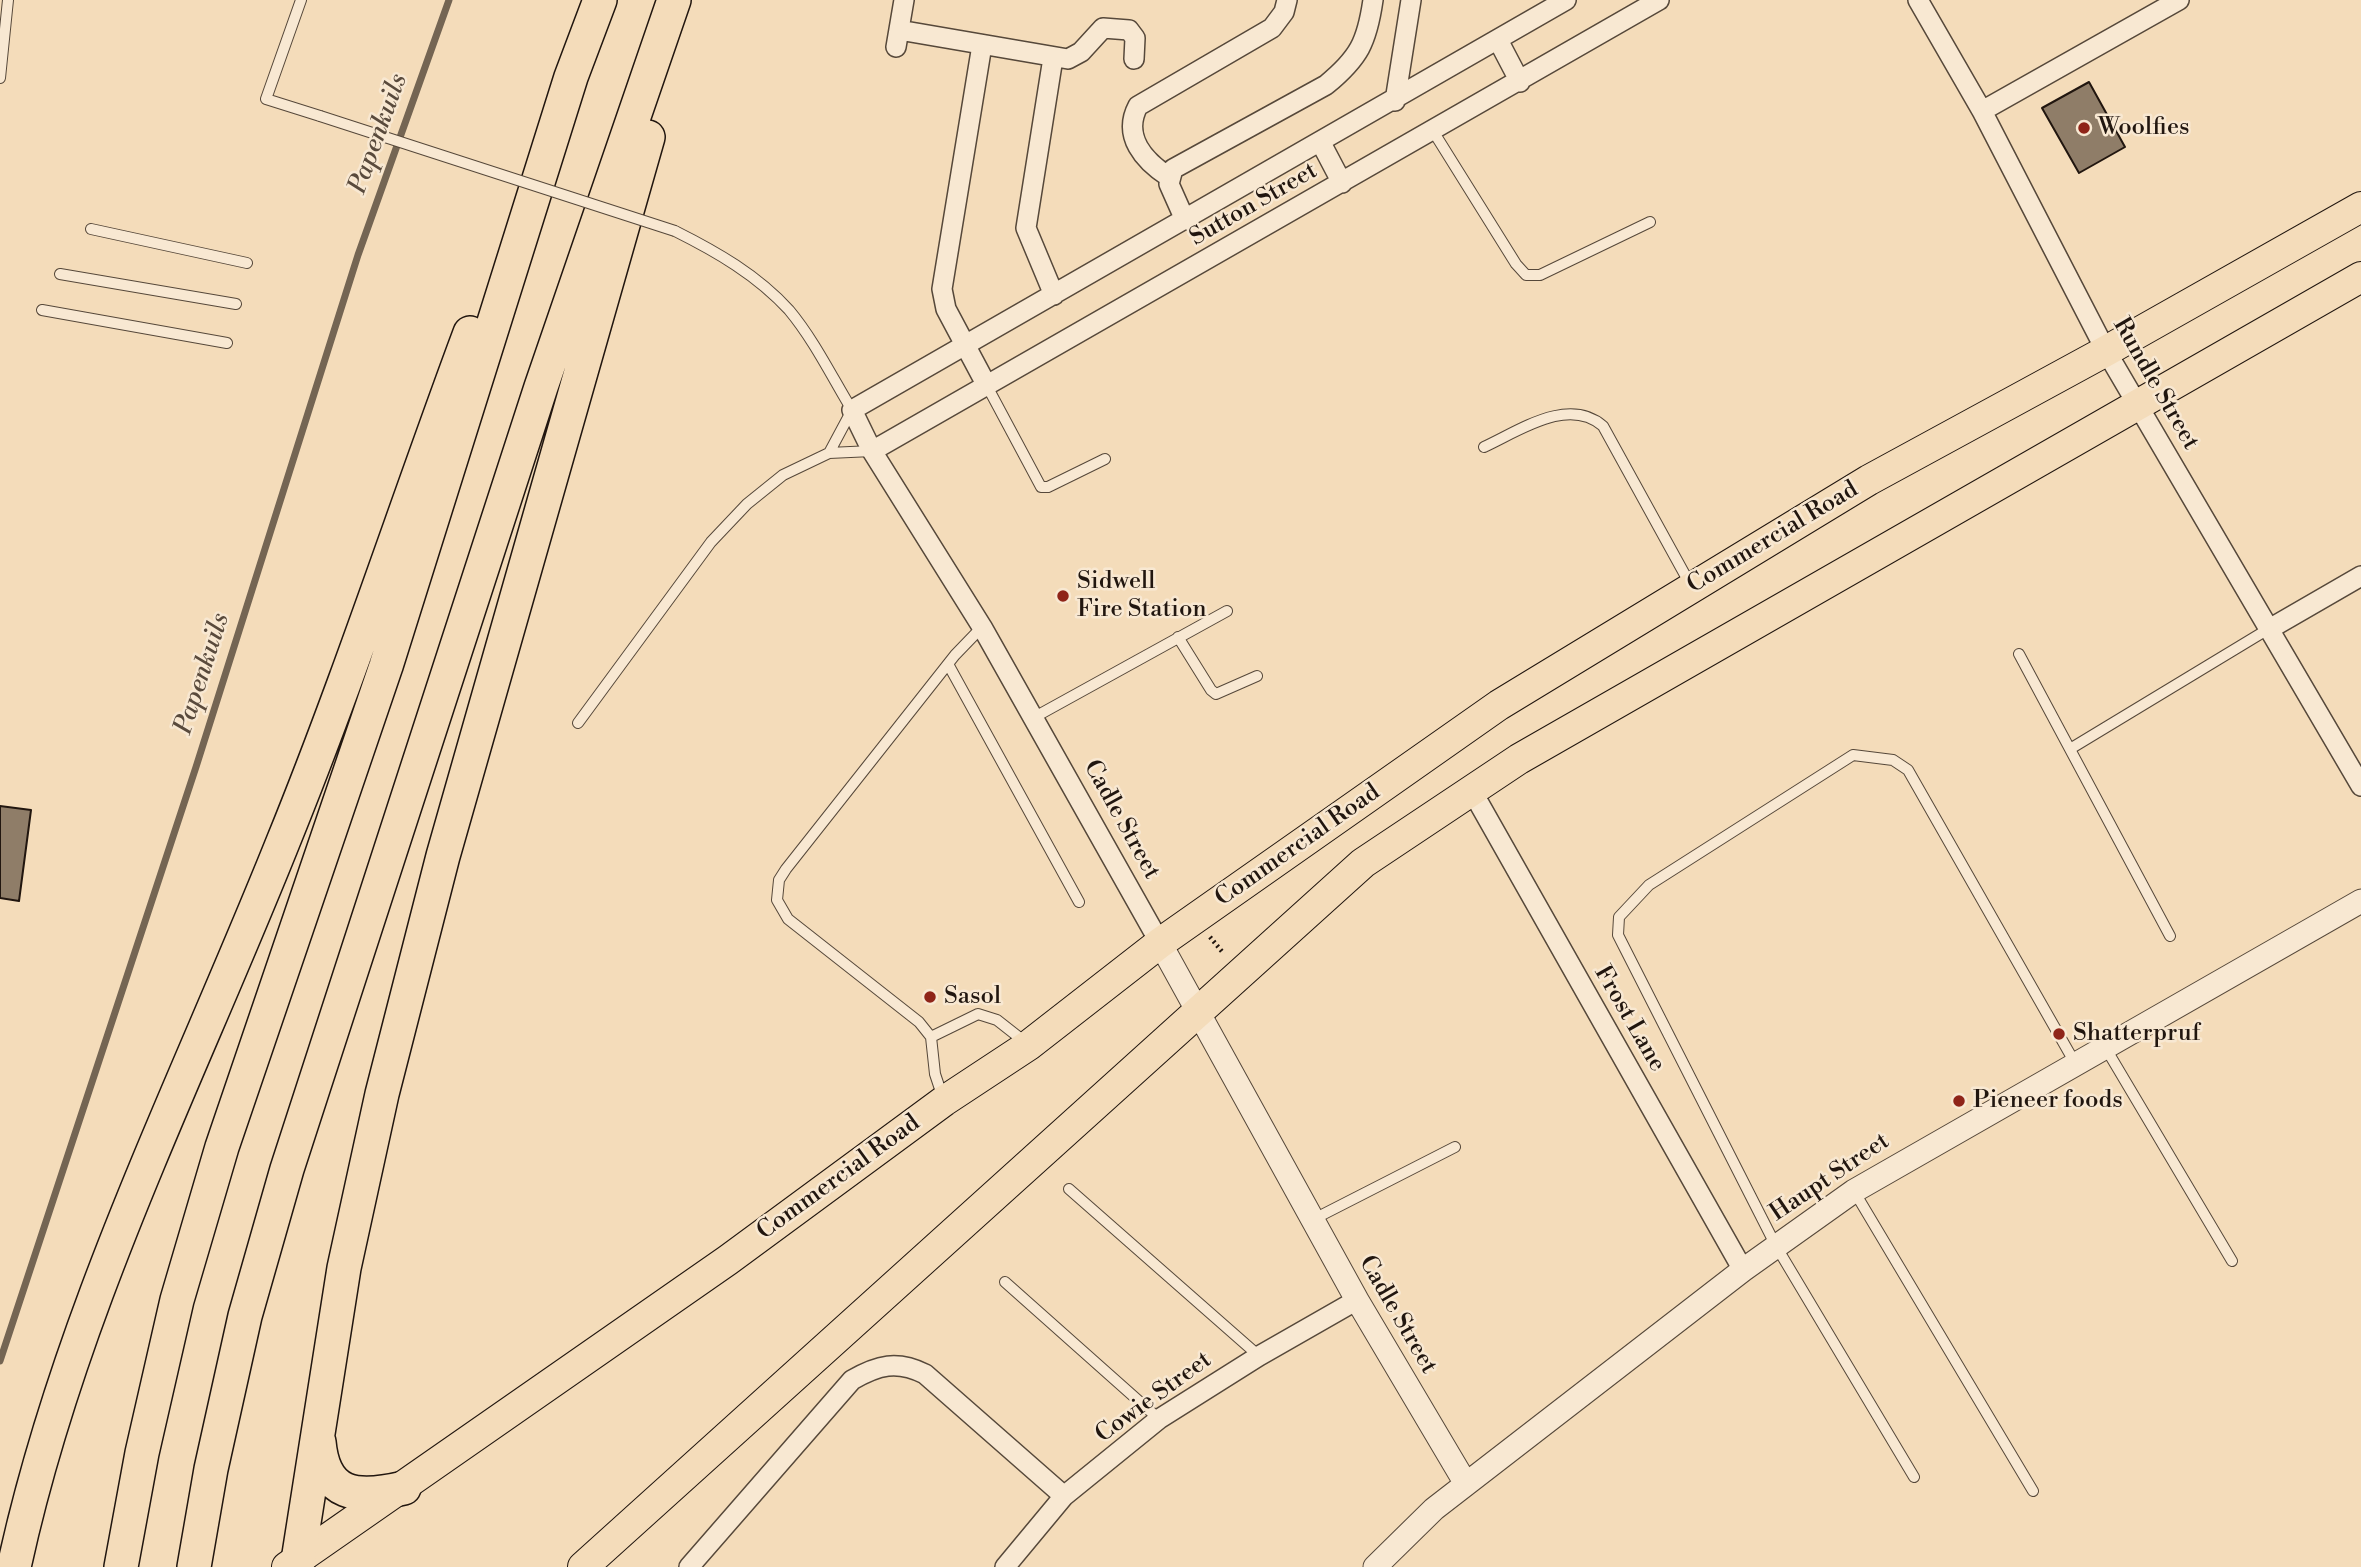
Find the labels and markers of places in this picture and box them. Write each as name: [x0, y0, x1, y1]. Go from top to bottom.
place label: Woolfies: [2098, 114, 2190, 142]
marker: Woolfies: [2076, 120, 2092, 136]
place label: Sidwell Fire Station: [1077, 568, 1207, 624]
marker: Sidwell Fire Station: [1055, 588, 1071, 604]
place label: Sasol: [944, 983, 1001, 1011]
marker: Sasol: [922, 989, 938, 1005]
place label: Shatterpruf: [2073, 1020, 2200, 1048]
marker: Shatterpruf: [2051, 1026, 2067, 1042]
place label: Pieneer foods: [1973, 1087, 2123, 1115]
marker: Pieneer foods: [1951, 1093, 1967, 1109]

